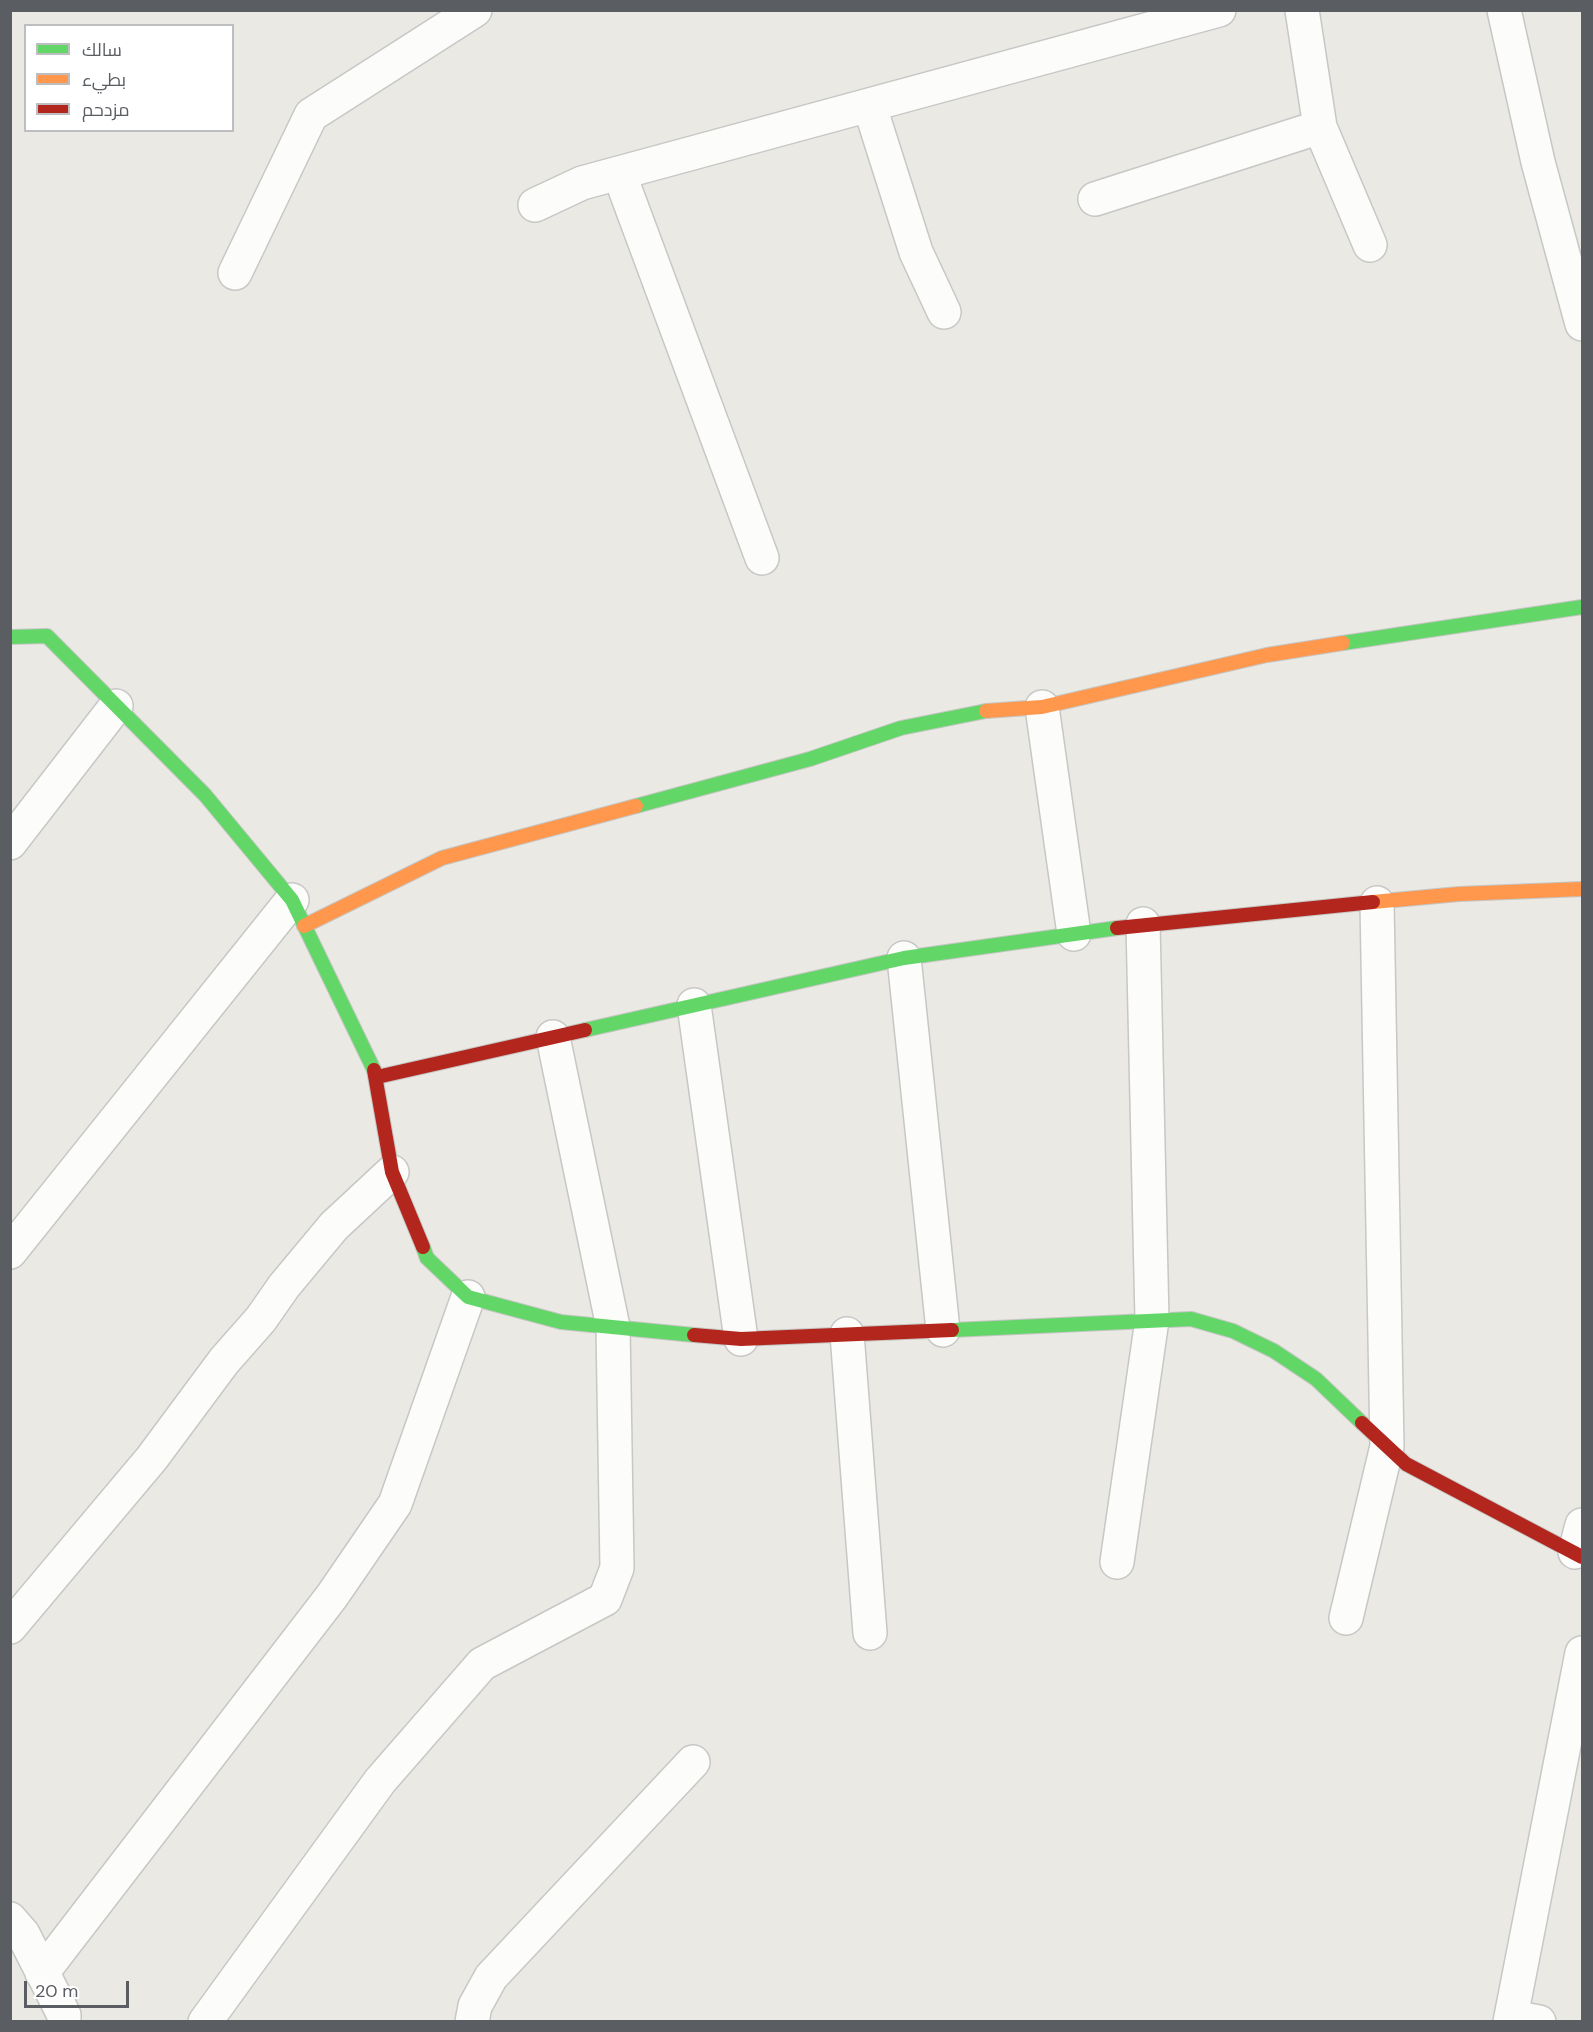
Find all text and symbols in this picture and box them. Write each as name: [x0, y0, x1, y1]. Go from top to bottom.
legend: [24, 24, 234, 132]
text: سالك: [82, 38, 122, 62]
text: بطيء: [82, 68, 126, 92]
text: مزدحم: [82, 98, 130, 122]
scale bar: [27, 1969, 132, 2007]
text: 20 m: [35, 1979, 78, 2003]

